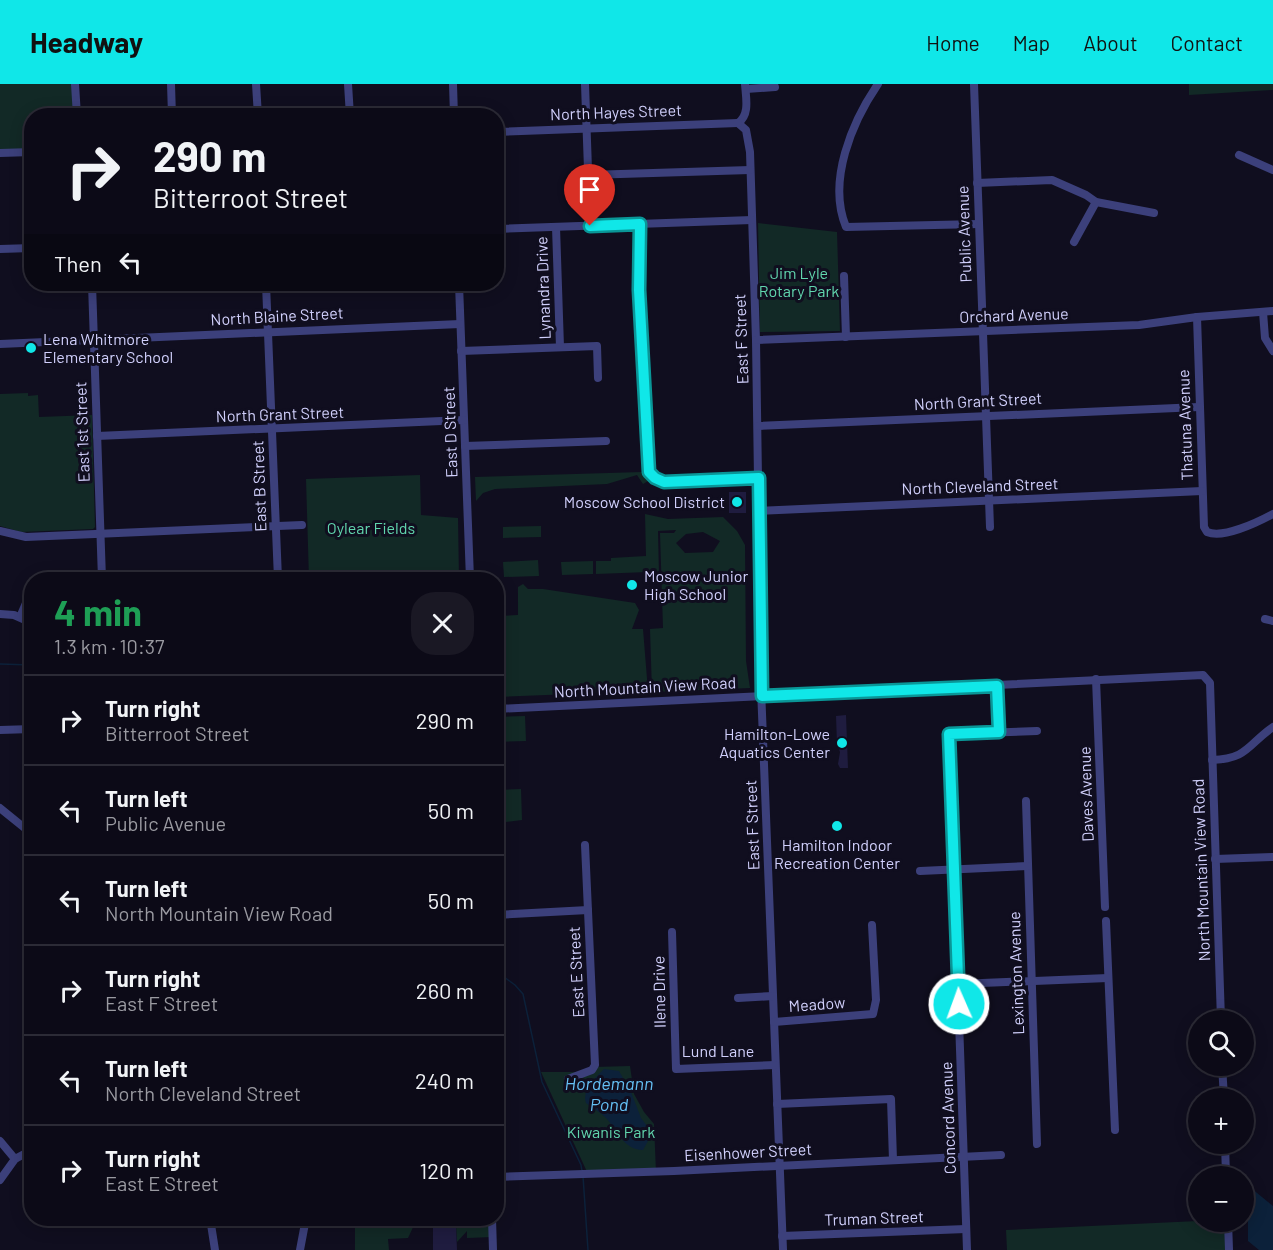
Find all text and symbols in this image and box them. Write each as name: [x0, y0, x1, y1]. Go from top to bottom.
text: Headway: [30, 25, 143, 59]
text: Home: [926, 30, 980, 55]
text: Map: [1013, 30, 1050, 55]
text: About: [1083, 30, 1138, 55]
text: Contact: [1171, 30, 1243, 55]
street label: North Hayes Street: [550, 100, 682, 123]
text: 290 m: [153, 130, 266, 180]
icon: right: [54, 132, 132, 210]
pin: [564, 164, 615, 226]
icon: arrive: [573, 173, 606, 206]
text: Bitterroot Street: [153, 181, 348, 213]
street label: Public Avenue: [952, 185, 975, 283]
street label: Lynandra Drive: [531, 236, 554, 340]
icon: left: [114, 246, 147, 279]
text: Then: [54, 250, 102, 276]
park label: Jim Lyle Rotary Park: [759, 263, 839, 300]
street label: East F Street: [729, 293, 752, 385]
street label: North Blaine Street: [210, 303, 344, 328]
street label: Orchard Avenue: [959, 303, 1069, 326]
place label: Lena Whitmore Elementary School: [43, 329, 173, 366]
marker: Lena Whitmore Elementary School: [24, 341, 38, 355]
street label: Thatuna Avenue: [1173, 369, 1196, 481]
street label: East 1st Street: [70, 381, 93, 483]
street label: East D Street: [438, 386, 461, 478]
street label: North Grant Street: [913, 388, 1043, 413]
street label: North Grant Street: [216, 402, 344, 425]
street label: East B Street: [247, 440, 270, 532]
street label: North Cleveland Street: [901, 473, 1059, 498]
place label: Moscow School District: [564, 492, 725, 511]
marker: Moscow School District: [730, 495, 744, 509]
park label: Oylear Fields: [327, 518, 415, 537]
place label: Moscow Junior High School: [644, 566, 748, 603]
marker: Moscow Junior High School: [625, 578, 639, 592]
text: 4 min: [54, 590, 142, 633]
button: close: [411, 592, 474, 655]
text: 1.3 km · 10:37: [54, 634, 164, 658]
street label: North Mountain View Road: [553, 672, 737, 701]
text: Turn right: [105, 695, 200, 721]
icon: right: [54, 704, 87, 737]
text: 290 m: [416, 707, 474, 733]
text: Bitterroot Street: [105, 721, 250, 745]
place label: Hamilton-Lowe Aquatics Center: [719, 724, 830, 761]
marker: Hamilton-Lowe Aquatics Center: [835, 736, 849, 750]
street label: Daves Avenue: [1074, 746, 1097, 842]
street label: East F Street: [740, 779, 763, 871]
street label: North Mountain View Road: [1188, 779, 1213, 962]
text: Turn left: [105, 785, 188, 811]
icon: left: [54, 794, 87, 827]
text: 50 m: [428, 797, 474, 823]
text: Public Avenue: [105, 811, 226, 835]
marker: Hamilton Indoor Recreation Center: [830, 819, 844, 833]
place label: Hamilton Indoor Recreation Center: [774, 835, 900, 872]
text: Turn left: [105, 875, 188, 901]
icon: left: [54, 884, 87, 917]
text: 50 m: [428, 887, 474, 913]
text: North Mountain View Road: [105, 901, 333, 925]
street label: Lexington Avenue: [1004, 911, 1027, 1035]
street label: East E Street: [564, 926, 587, 1018]
street label: Ilene Drive: [648, 956, 669, 1028]
text: Turn right: [105, 965, 200, 991]
position arrow: [927, 972, 991, 1036]
icon: right: [54, 974, 87, 1007]
text: 260 m: [416, 977, 474, 1003]
text: East F Street: [105, 991, 218, 1015]
street label: Meadow: [788, 992, 846, 1015]
map controls: [1188, 1010, 1254, 1232]
button: search: [1188, 1010, 1254, 1076]
street label: Lund Lane: [682, 1041, 754, 1060]
text: Turn left: [105, 1055, 188, 1081]
street label: Concord Avenue: [936, 1061, 959, 1175]
icon: left: [54, 1064, 87, 1097]
text: 240 m: [415, 1067, 474, 1093]
water label: Hordemann Pond: [565, 1072, 653, 1115]
text: North Cleveland Street: [105, 1081, 301, 1105]
button: +: [1188, 1088, 1254, 1154]
park label: Kiwanis Park: [567, 1122, 655, 1141]
street label: Eisenhower Street: [684, 1139, 812, 1164]
text: Turn right: [105, 1145, 200, 1171]
icon: right: [54, 1154, 87, 1187]
text: 120 m: [419, 1157, 474, 1183]
button: −: [1188, 1166, 1254, 1232]
text: East E Street: [105, 1171, 219, 1195]
street label: Truman Street: [824, 1206, 924, 1229]

